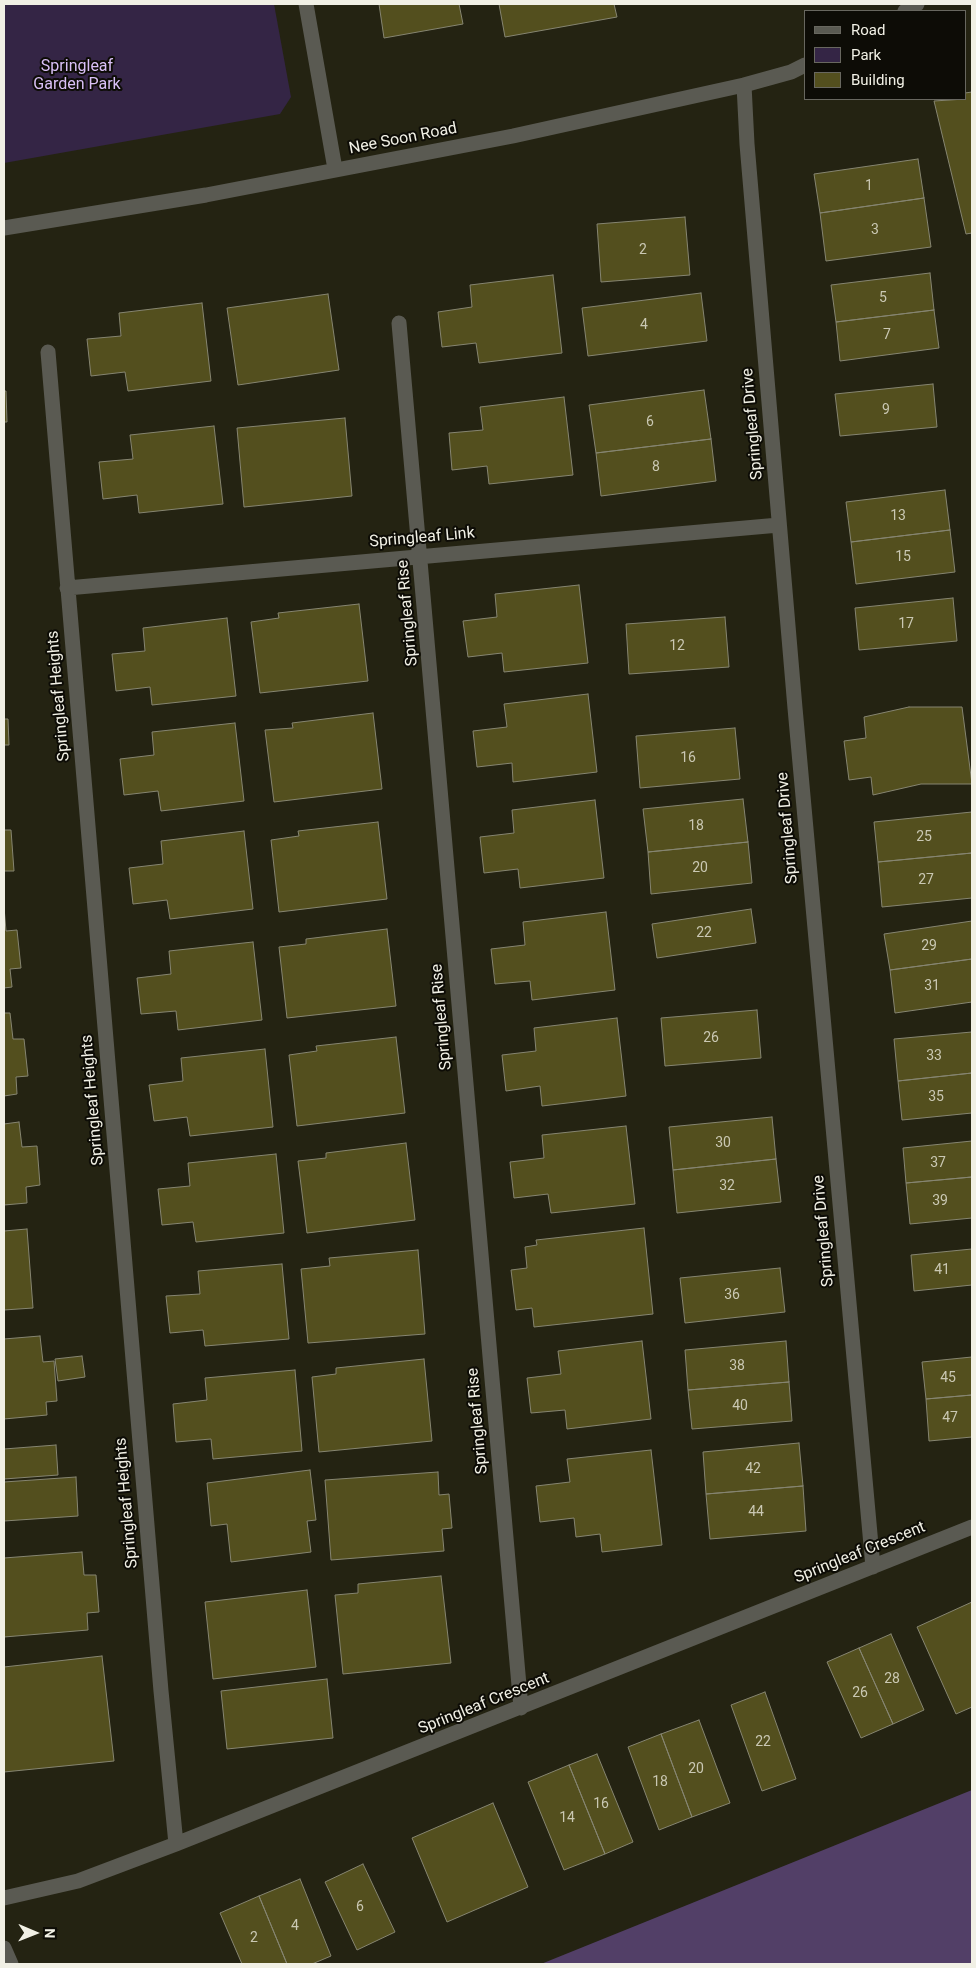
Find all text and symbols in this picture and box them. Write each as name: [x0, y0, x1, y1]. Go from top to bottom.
legend: [804, 10, 966, 100]
text: Road: [851, 21, 885, 39]
text: Park: [851, 46, 881, 64]
park label: Springleaf Garden Park: [33, 57, 121, 95]
text: Building: [851, 71, 905, 89]
street label: Nee Soon Road: [347, 119, 459, 159]
house number: 1: [865, 178, 873, 194]
house number: 3: [871, 222, 879, 238]
house number: 2: [639, 242, 647, 258]
house number: 5: [879, 290, 887, 306]
house number: 4: [640, 317, 648, 333]
house number: 7: [883, 327, 891, 343]
street label: Springleaf Drive: [739, 367, 767, 481]
house number: 9: [882, 402, 890, 418]
house number: 6: [646, 414, 654, 430]
house number: 8: [652, 459, 660, 475]
house number: 13: [890, 508, 906, 524]
street label: Springleaf Link: [369, 524, 475, 552]
house number: 15: [895, 549, 911, 565]
street label: Springleaf Rise: [394, 559, 422, 667]
house number: 17: [898, 616, 914, 632]
street label: Springleaf Heights: [44, 630, 74, 762]
house number: 12: [669, 638, 685, 654]
house number: 16: [680, 750, 696, 766]
street label: Springleaf Drive: [774, 771, 802, 885]
house number: 18: [688, 818, 704, 834]
house number: 25: [916, 829, 932, 845]
house number: 20: [692, 860, 708, 876]
house number: 27: [918, 872, 934, 888]
house number: 22: [696, 925, 712, 941]
house number: 29: [921, 938, 937, 954]
street label: Springleaf Rise: [428, 963, 456, 1071]
house number: 31: [924, 978, 940, 994]
house number: 26: [703, 1030, 719, 1046]
street label: Springleaf Heights: [78, 1034, 108, 1166]
house number: 33: [926, 1048, 942, 1064]
house number: 35: [928, 1089, 944, 1105]
house number: 30: [715, 1135, 731, 1151]
house number: 37: [930, 1155, 946, 1171]
street label: Springleaf Drive: [810, 1174, 838, 1288]
house number: 32: [719, 1178, 735, 1194]
house number: 39: [932, 1193, 948, 1209]
house number: 41: [934, 1262, 950, 1278]
house number: 36: [724, 1287, 740, 1303]
house number: 38: [729, 1358, 745, 1374]
street label: Springleaf Rise: [464, 1367, 492, 1475]
house number: 45: [940, 1370, 956, 1386]
house number: 40: [732, 1398, 748, 1414]
house number: 47: [942, 1410, 958, 1426]
street label: Springleaf Heights: [112, 1437, 142, 1569]
house number: 42: [745, 1461, 761, 1477]
house number: 44: [748, 1504, 764, 1520]
street label: Springleaf Crescent: [792, 1518, 928, 1588]
street label: Springleaf Crescent: [416, 1669, 552, 1739]
house number: 28: [884, 1671, 900, 1687]
house number: 26: [852, 1685, 868, 1701]
house number: 22: [755, 1734, 771, 1750]
house number: 20: [688, 1761, 704, 1777]
house number: 18: [652, 1774, 668, 1790]
house number: 16: [593, 1796, 609, 1812]
house number: 14: [559, 1810, 575, 1826]
house number: 6: [356, 1899, 364, 1915]
north arrow: [10, 1908, 60, 1958]
house number: 4: [291, 1918, 299, 1934]
text: N: [42, 1928, 58, 1938]
house number: 2: [250, 1930, 258, 1946]

